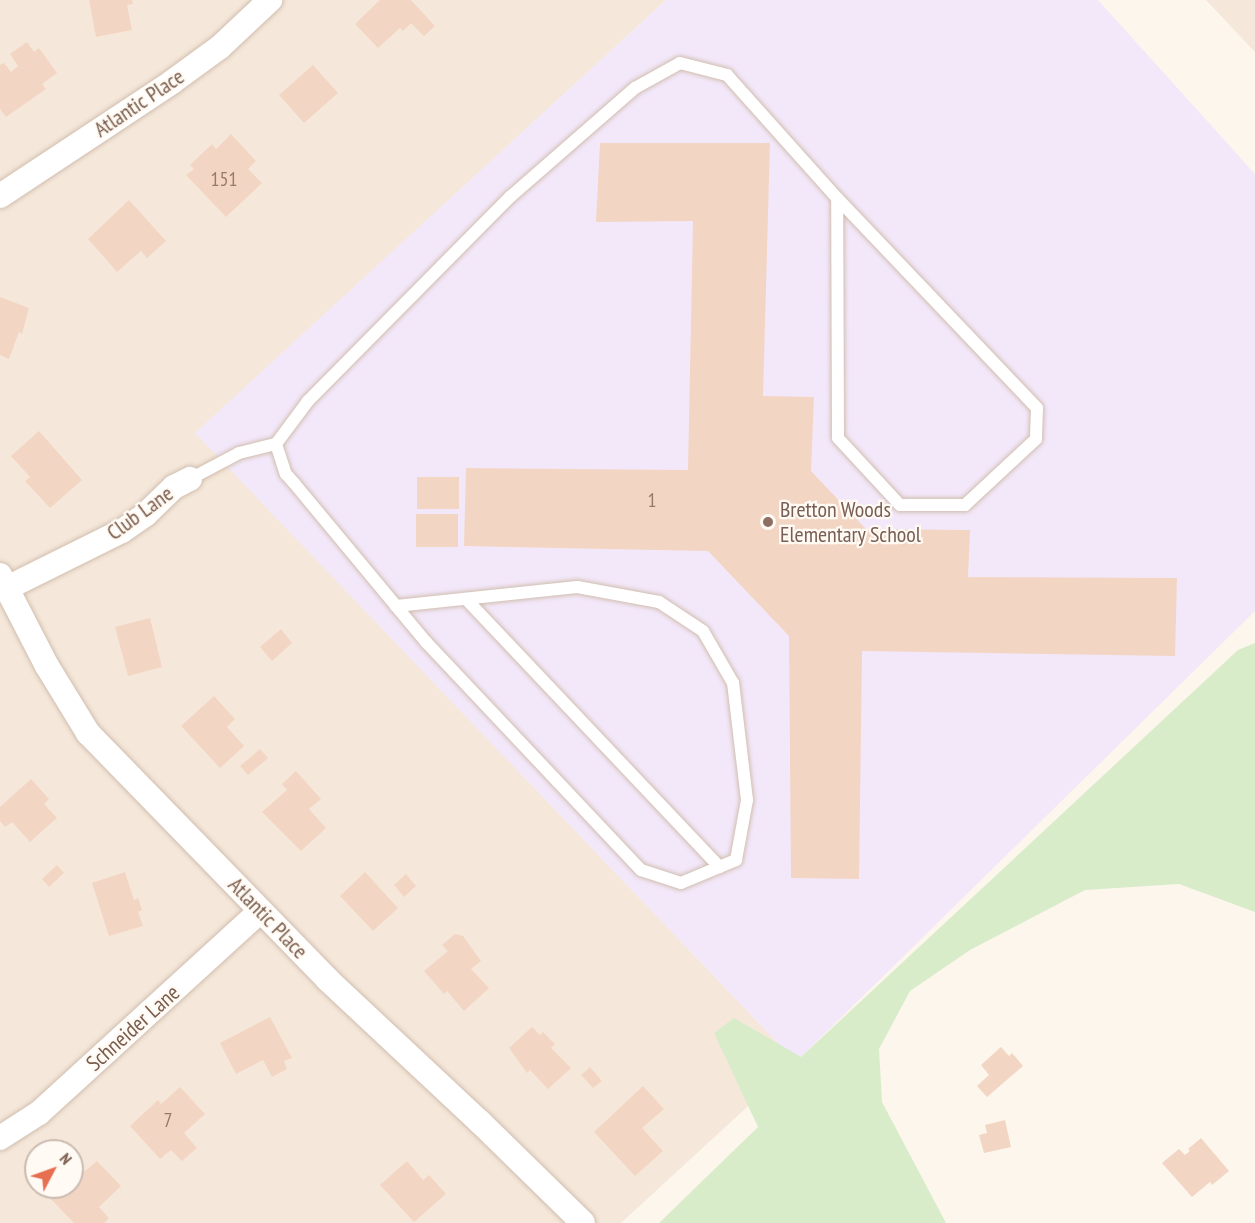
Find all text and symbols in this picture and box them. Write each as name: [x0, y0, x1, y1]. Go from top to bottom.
street label: Atlantic Place: [89, 63, 189, 143]
house number: 151: [211, 167, 237, 191]
street label: Club Lane: [102, 480, 178, 546]
house number: 1: [648, 488, 656, 512]
place label: Bretton Woods Elementary School: [780, 496, 922, 548]
marker: Bretton Woods Elementary School: [761, 515, 775, 529]
street label: Atlantic Place: [223, 872, 313, 964]
street label: Schneider Lane: [81, 979, 185, 1077]
house number: 7: [164, 1108, 172, 1132]
north arrow: [24, 1139, 84, 1199]
text: N: [56, 1149, 76, 1168]

